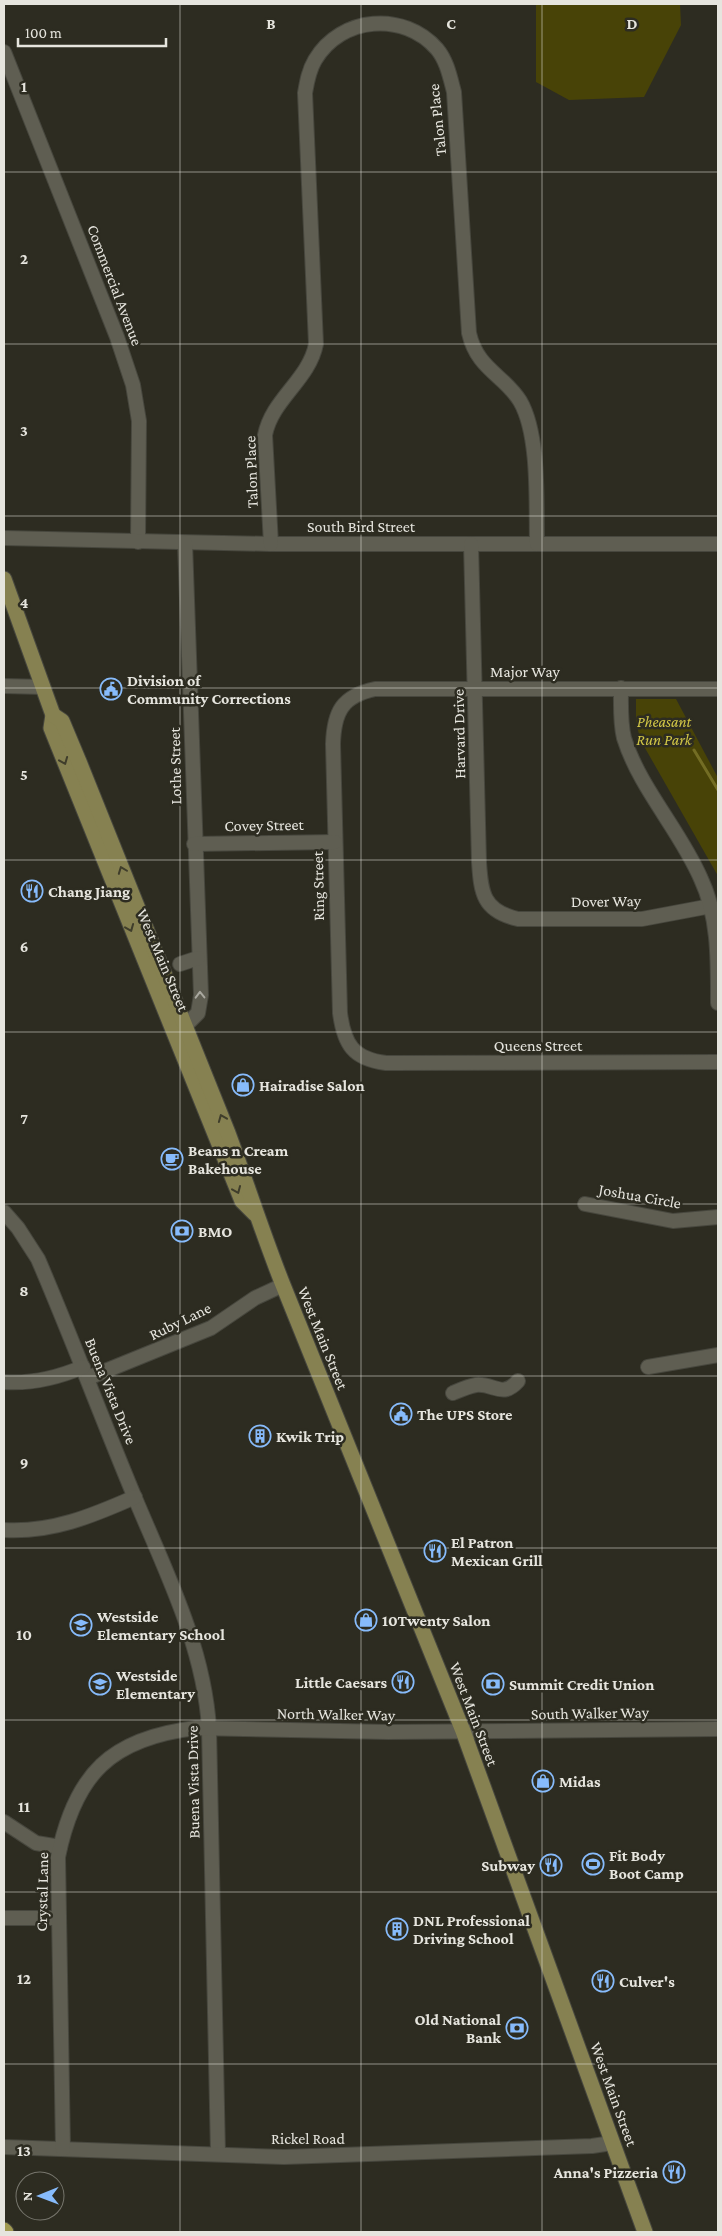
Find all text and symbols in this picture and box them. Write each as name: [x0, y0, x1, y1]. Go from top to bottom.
scale bar: [18, 15, 165, 47]
text: B: [266, 15, 276, 32]
text: C: [446, 15, 456, 32]
text: D: [626, 15, 638, 32]
text: 100 m: [25, 25, 62, 41]
text: 1: [21, 78, 27, 95]
street label: Talon Place: [425, 83, 449, 157]
street label: Commercial Avenue: [84, 222, 146, 348]
text: 2: [20, 250, 28, 267]
text: 3: [20, 422, 28, 439]
street label: Talon Place: [241, 435, 261, 509]
street label: South Bird Street: [307, 518, 416, 535]
text: 4: [20, 594, 29, 611]
street label: Major Way: [490, 663, 561, 681]
place label: Division of Community Corrections: [127, 672, 291, 707]
public building icon: Division of Community Corrections: [99, 677, 123, 701]
street label: Harvard Drive: [450, 689, 468, 779]
park label: Pheasant Run Park: [636, 713, 693, 748]
street label: Lothe Street: [166, 726, 184, 805]
one-way arrow: [58, 756, 68, 765]
text: 5: [20, 766, 28, 783]
street label: Covey Street: [224, 816, 305, 835]
street label: Ring Street: [309, 850, 328, 921]
one-way arrow: [118, 867, 128, 875]
restaurant icon: Chang Jiang: [20, 879, 44, 903]
place label: Chang Jiang: [48, 883, 130, 900]
street label: Dover Way: [571, 892, 642, 911]
street label: West Main Street: [134, 906, 193, 1014]
one-way arrow: [124, 923, 135, 932]
text: 6: [20, 938, 28, 955]
one-way arrow: [195, 990, 205, 998]
street label: Queens Street: [494, 1037, 583, 1054]
shop icon: Hairadise Salon: [231, 1073, 255, 1097]
place label: Hairadise Salon: [259, 1077, 365, 1094]
text: 7: [20, 1110, 28, 1127]
one-way arrow: [217, 1115, 227, 1123]
place label: Beans n Cream Bakehouse: [188, 1142, 289, 1177]
cafe icon: Beans n Cream Bakehouse: [160, 1147, 184, 1171]
street label: Joshua Circle: [595, 1180, 682, 1213]
one-way arrow: [231, 1185, 242, 1194]
bank icon: BMO: [170, 1219, 194, 1243]
place label: BMO: [198, 1223, 232, 1240]
text: 8: [19, 1282, 29, 1299]
street label: West Main Street: [295, 1284, 352, 1393]
street label: Ruby Lane: [146, 1299, 214, 1344]
street label: Buena Vista Drive: [82, 1335, 140, 1447]
public building icon: The UPS Store: [389, 1402, 413, 1426]
place label: The UPS Store: [417, 1406, 513, 1423]
building icon: Kwik Trip: [248, 1424, 272, 1448]
place label: Kwik Trip: [276, 1428, 344, 1445]
text: 9: [20, 1454, 28, 1471]
place label: El Patron Mexican Grill: [451, 1534, 543, 1569]
restaurant icon: El Patron Mexican Grill: [423, 1539, 447, 1563]
place label: Westside Elementary School: [96, 1608, 225, 1643]
shop icon: 10Twenty Salon: [354, 1608, 378, 1632]
place label: 10Twenty Salon: [382, 1612, 491, 1629]
school or university icon: Westside Elementary School: [69, 1613, 93, 1637]
text: 10: [16, 1626, 32, 1643]
street label: West Main Street: [446, 1660, 502, 1769]
place label: Westside Elementary: [115, 1667, 195, 1702]
restaurant icon: Little Caesars: [391, 1670, 415, 1694]
school or university icon: Westside Elementary: [88, 1672, 112, 1696]
bank icon: Summit Credit Union: [481, 1672, 505, 1696]
place label: Little Caesars: [295, 1674, 387, 1691]
place label: Summit Credit Union: [509, 1676, 654, 1693]
street label: South Walker Way: [531, 1703, 650, 1724]
street label: North Walker Way: [277, 1704, 396, 1725]
street label: Buena Vista Drive: [184, 1725, 202, 1839]
shop icon: Midas: [531, 1769, 555, 1793]
place label: Midas: [559, 1773, 601, 1790]
text: 11: [18, 1798, 30, 1815]
place label: Fit Body Boot Camp: [609, 1847, 684, 1882]
street label: Crystal Lane: [33, 1852, 52, 1932]
sports icon: Fit Body Boot Camp: [581, 1852, 605, 1876]
restaurant icon: Subway: [539, 1853, 563, 1877]
place label: Subway: [481, 1857, 535, 1874]
place label: DNL Professional Driving School: [413, 1912, 530, 1947]
building icon: DNL Professional Driving School: [385, 1917, 409, 1941]
restaurant icon: Culver's: [591, 1969, 615, 1993]
text: 12: [17, 1970, 31, 1987]
place label: Culver's: [619, 1973, 675, 1990]
place label: Old National Bank: [415, 2011, 501, 2046]
bank icon: Old National Bank: [505, 2016, 529, 2040]
street label: West Main Street: [587, 2040, 641, 2149]
street label: Rickel Road: [271, 2130, 345, 2147]
text: 13: [17, 2142, 31, 2159]
restaurant icon: Anna's Pizzeria: [662, 2160, 686, 2184]
place label: Anna's Pizzeria: [553, 2164, 658, 2181]
north arrow: [15, 2171, 65, 2221]
text: N: [19, 2191, 35, 2201]

